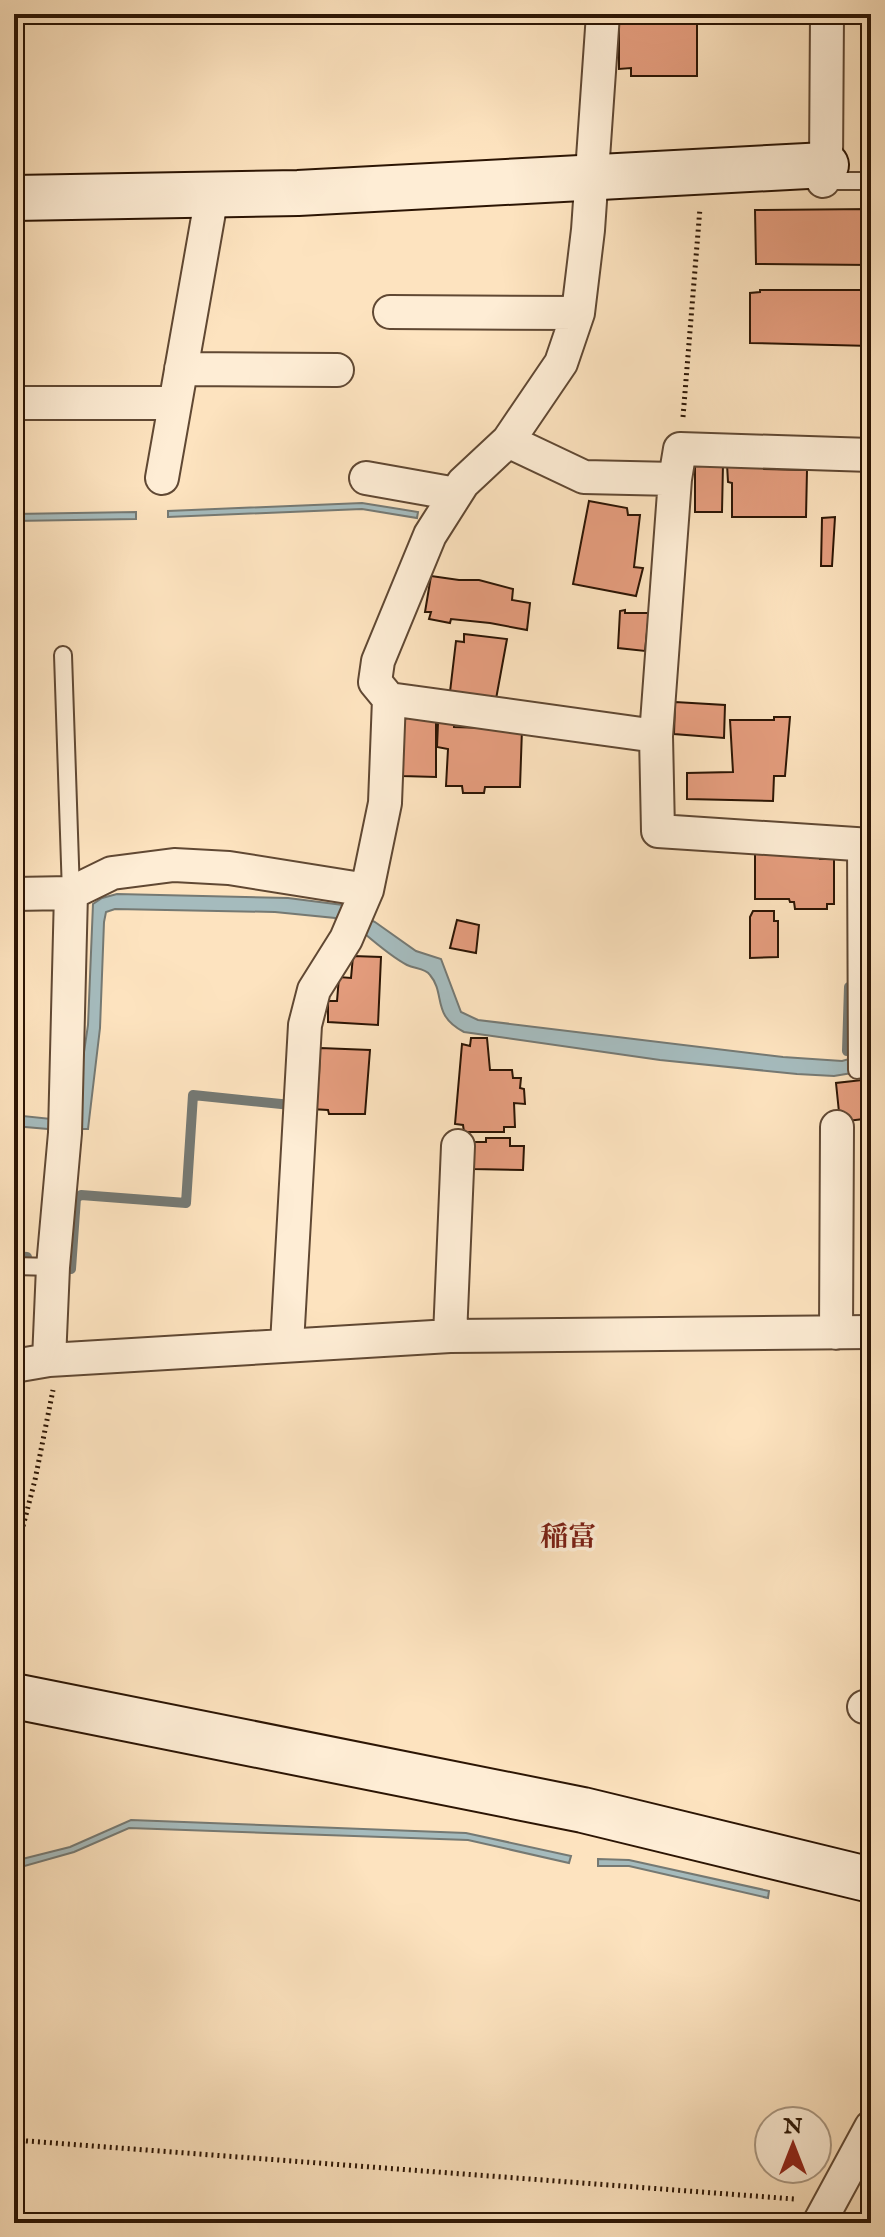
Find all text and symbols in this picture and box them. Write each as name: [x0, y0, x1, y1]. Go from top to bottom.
district label: 稲富: [540, 1521, 596, 1556]
north arrow: [753, 2105, 833, 2185]
text: N: [782, 2113, 803, 2141]

